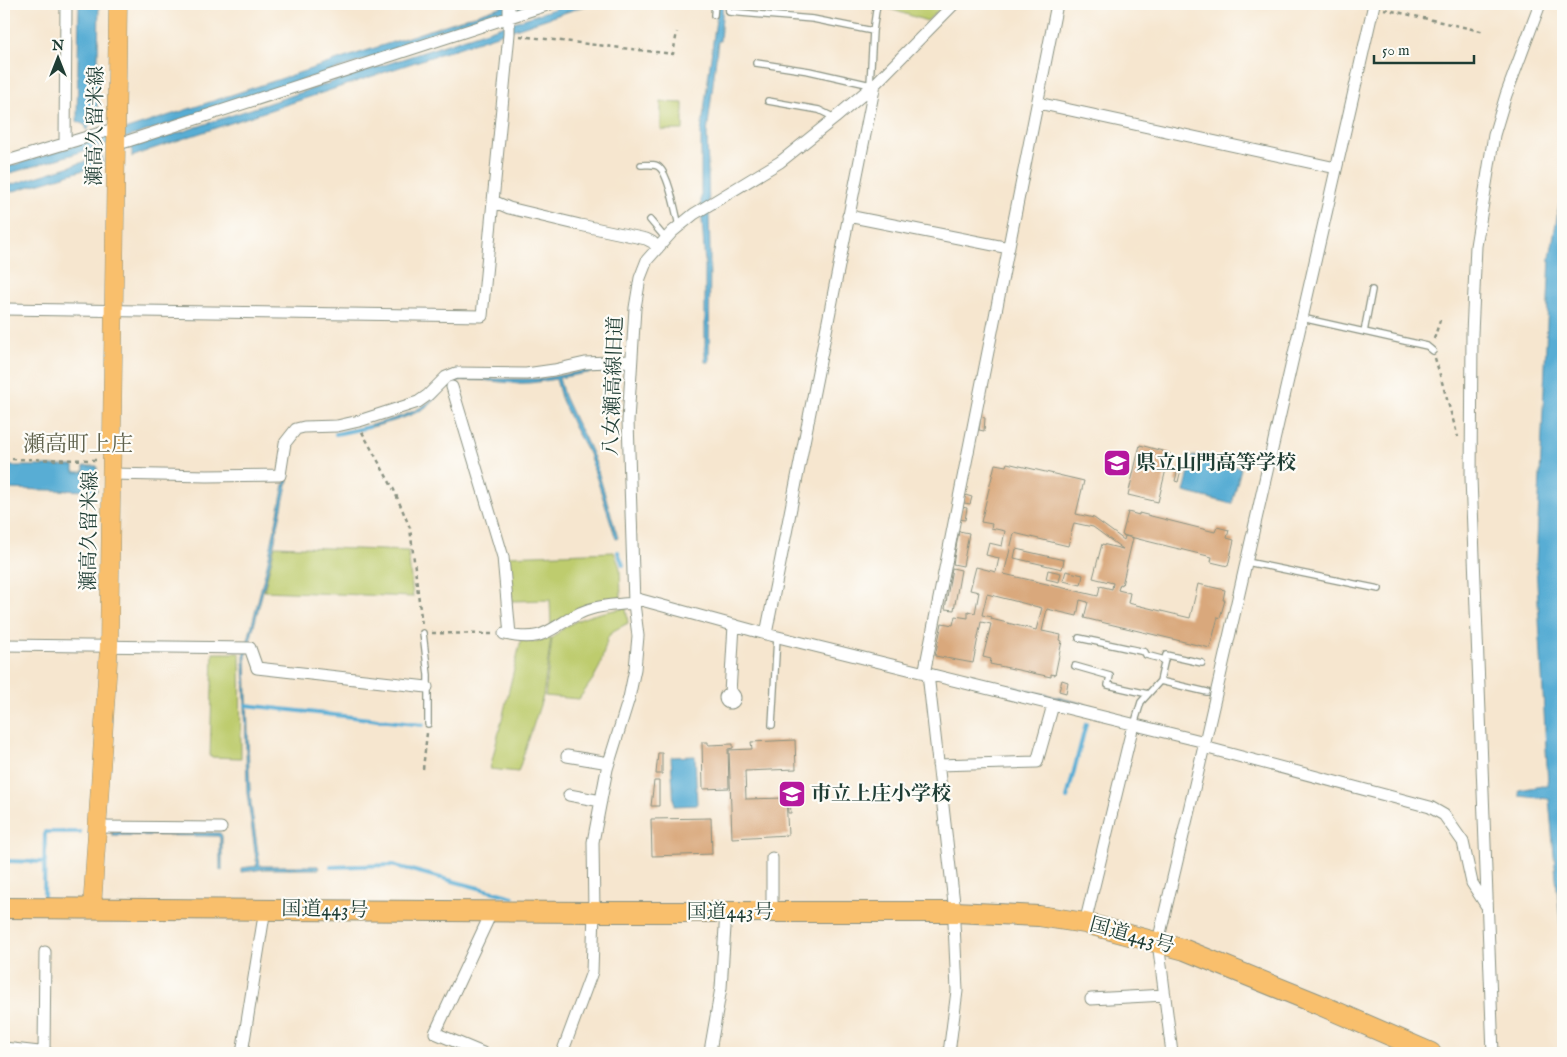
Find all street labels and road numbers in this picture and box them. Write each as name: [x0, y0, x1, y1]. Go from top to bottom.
street label: 瀬高久留米線: [82, 66, 110, 186]
street label: 八女瀬高線旧道: [599, 316, 629, 456]
street label: 瀬高久留米線: [76, 471, 104, 591]
street label: 国道443号: [281, 897, 369, 923]
street label: 国道443号: [686, 900, 774, 925]
street label: 国道443号: [1087, 913, 1177, 959]

